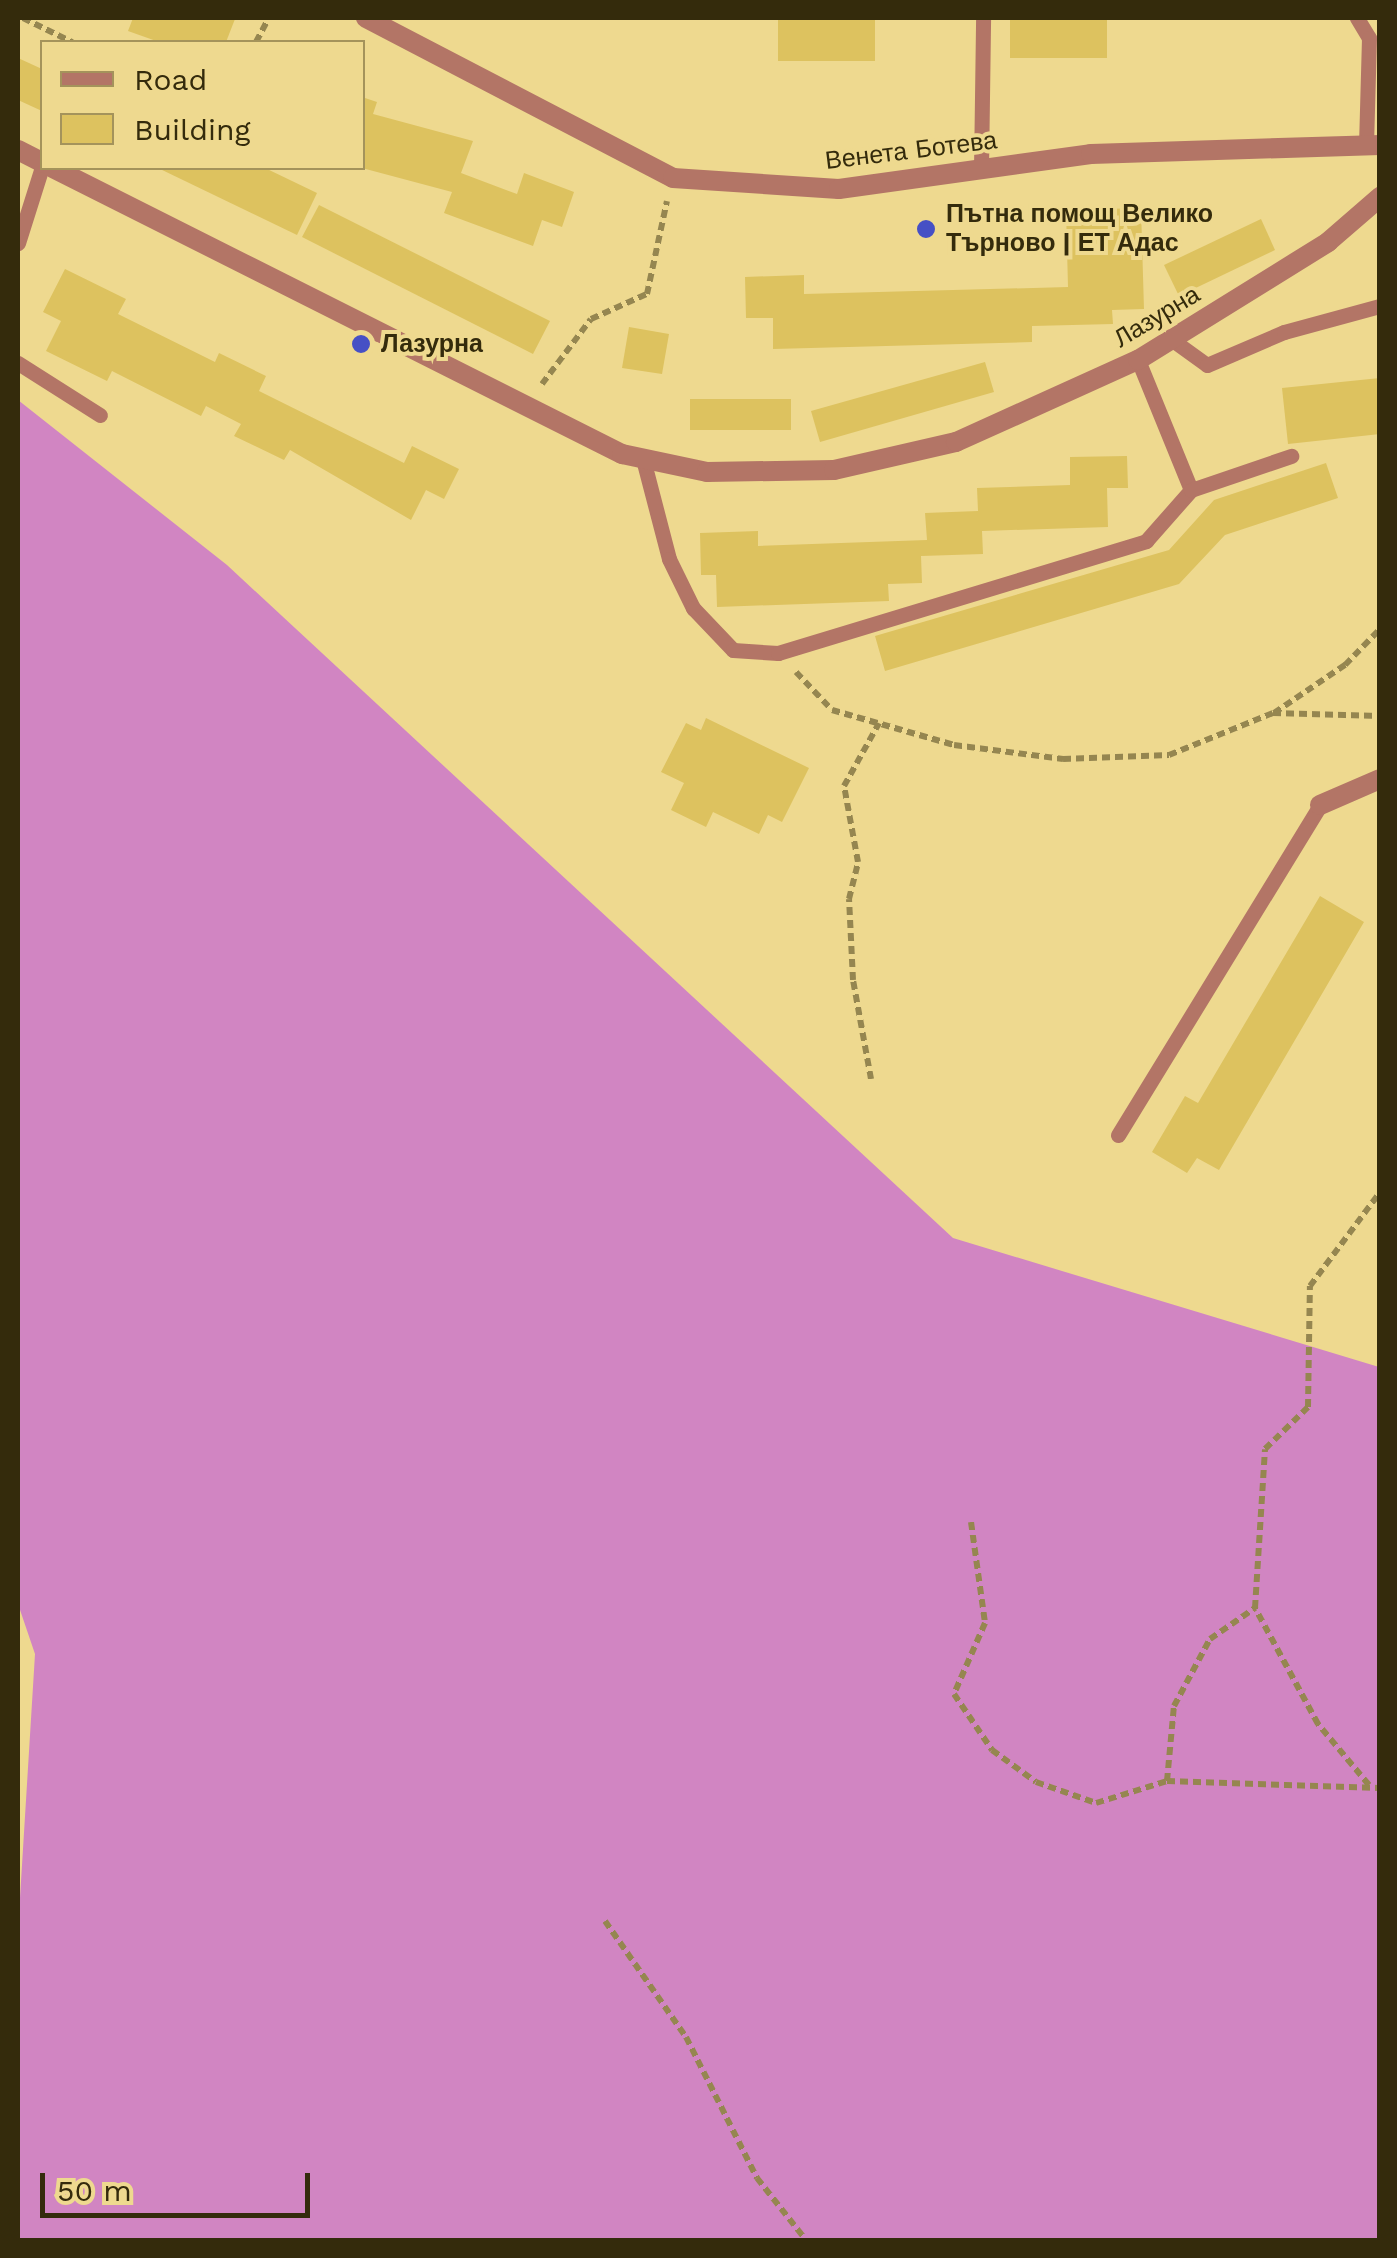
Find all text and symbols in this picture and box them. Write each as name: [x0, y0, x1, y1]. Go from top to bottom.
legend: [40, 40, 365, 170]
text: Road: [134, 62, 207, 97]
text: Building: [134, 112, 251, 147]
street label: Венета Ботева: [823, 126, 999, 176]
place label: Пътна помощ Велико Търново | ЕТ Адас: [946, 200, 1213, 259]
marker: Пътна помощ Велико Търново | ЕТ Адас: [915, 218, 937, 240]
street label: Лазурна: [1109, 280, 1205, 354]
place label: Лазурна: [381, 329, 483, 359]
marker: Лазурна: [350, 333, 372, 355]
scale bar: [45, 2153, 315, 2215]
text: 50 m: [57, 2173, 132, 2208]

